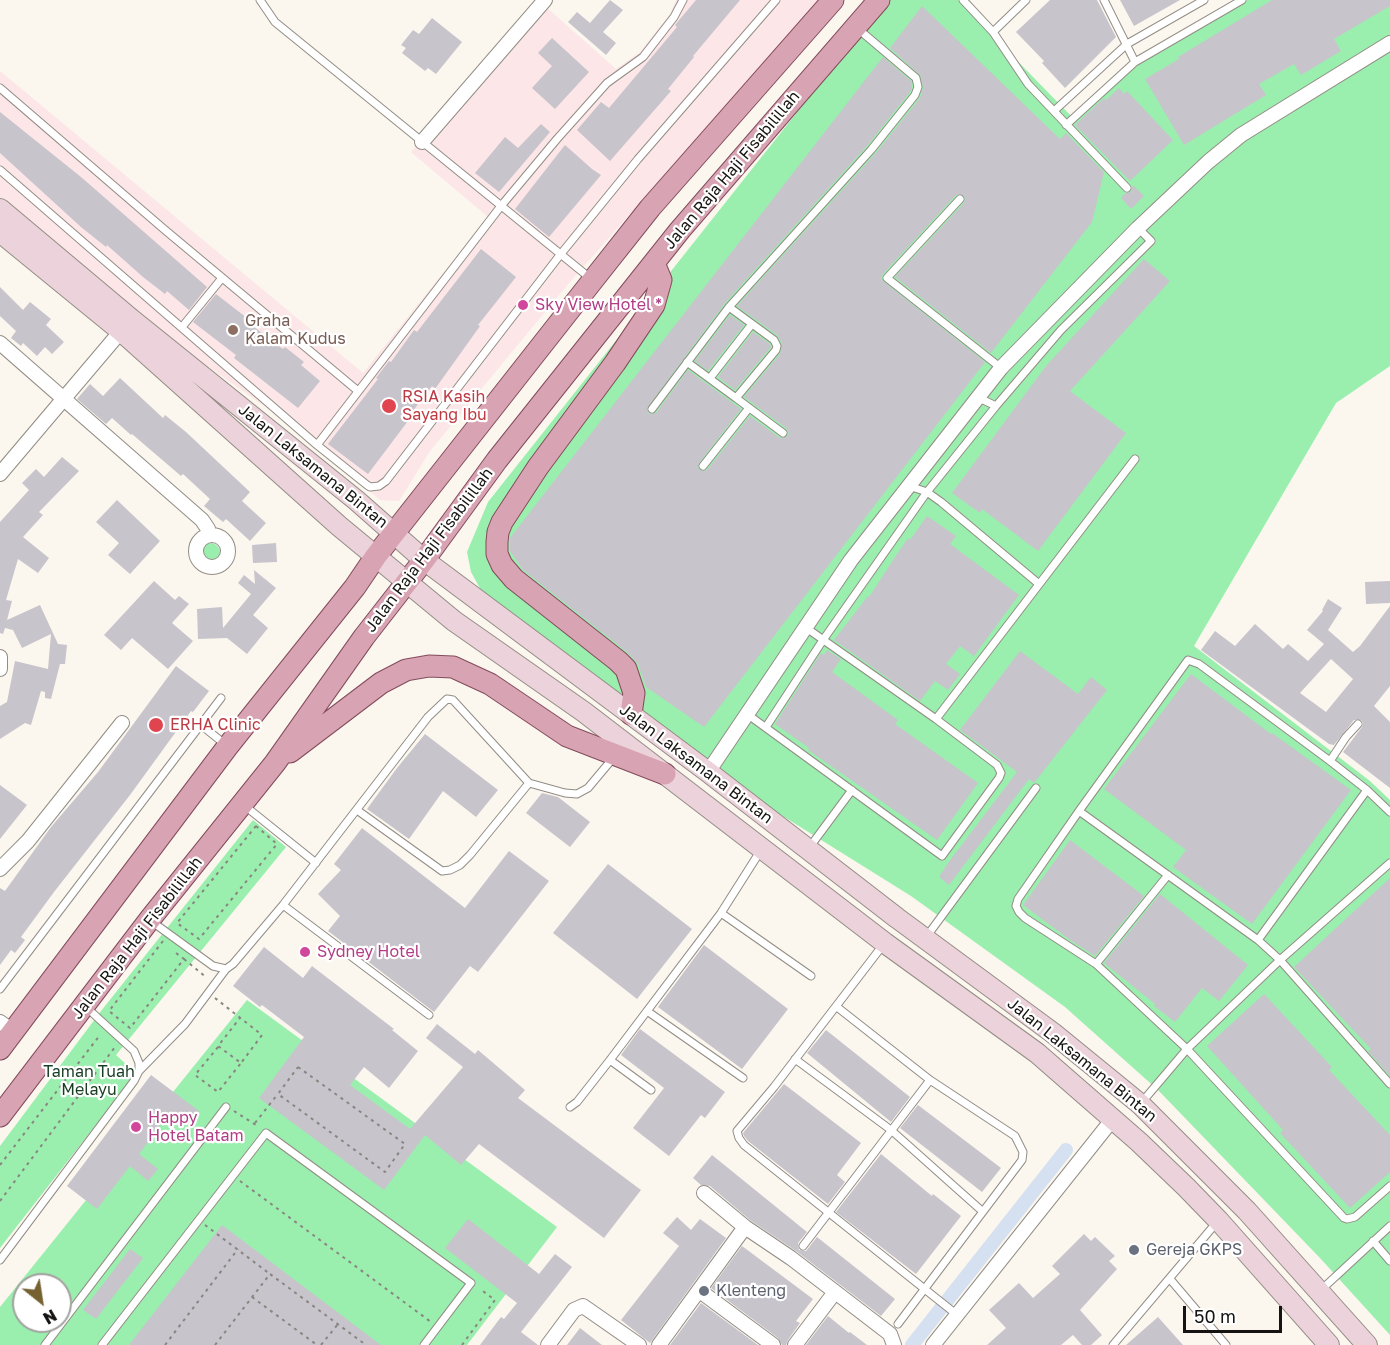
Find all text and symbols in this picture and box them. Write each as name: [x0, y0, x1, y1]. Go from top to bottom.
street label: Jalan Raja Haji Fisabilillah: [660, 87, 804, 253]
place label: Sky View Hotel *: [535, 295, 662, 315]
marker: Sky View Hotel *: [516, 298, 530, 312]
place label: Graha Kalam Kudus: [245, 311, 346, 349]
marker: Graha Kalam Kudus: [226, 323, 240, 337]
place label: RSIA Kasih Sayang Ibu: [402, 387, 487, 425]
marker: RSIA Kasih Sayang Ibu: [380, 397, 398, 415]
street label: Jalan Laksamana Bintan: [234, 400, 392, 532]
street label: Jalan Raja Haji Fisabilillah: [361, 464, 497, 636]
street label: Jalan Laksamana Bintan: [616, 700, 776, 828]
place label: ERHA Clinic: [170, 715, 261, 735]
marker: ERHA Clinic: [147, 716, 165, 734]
street label: Jalan Raja Haji Fisabilillah: [68, 853, 206, 1023]
place label: Sydney Hotel: [317, 942, 420, 962]
marker: Sydney Hotel: [298, 945, 312, 959]
street label: Jalan Laksamana Bintan: [1003, 994, 1161, 1126]
park label: Taman Tuah Melayu: [43, 1062, 135, 1100]
place label: Happy Hotel Batam: [148, 1108, 244, 1146]
marker: Happy Hotel Batam: [129, 1120, 143, 1134]
place label: Gereja GKPS: [1146, 1240, 1242, 1260]
marker: Gereja GKPS: [1127, 1243, 1141, 1257]
north arrow: [12, 1273, 72, 1333]
place label: Klenteng: [716, 1281, 786, 1301]
marker: Klenteng: [697, 1284, 711, 1298]
scale bar: [1186, 1294, 1285, 1332]
text: N: [40, 1305, 60, 1329]
text: 50 m: [1194, 1305, 1236, 1327]

